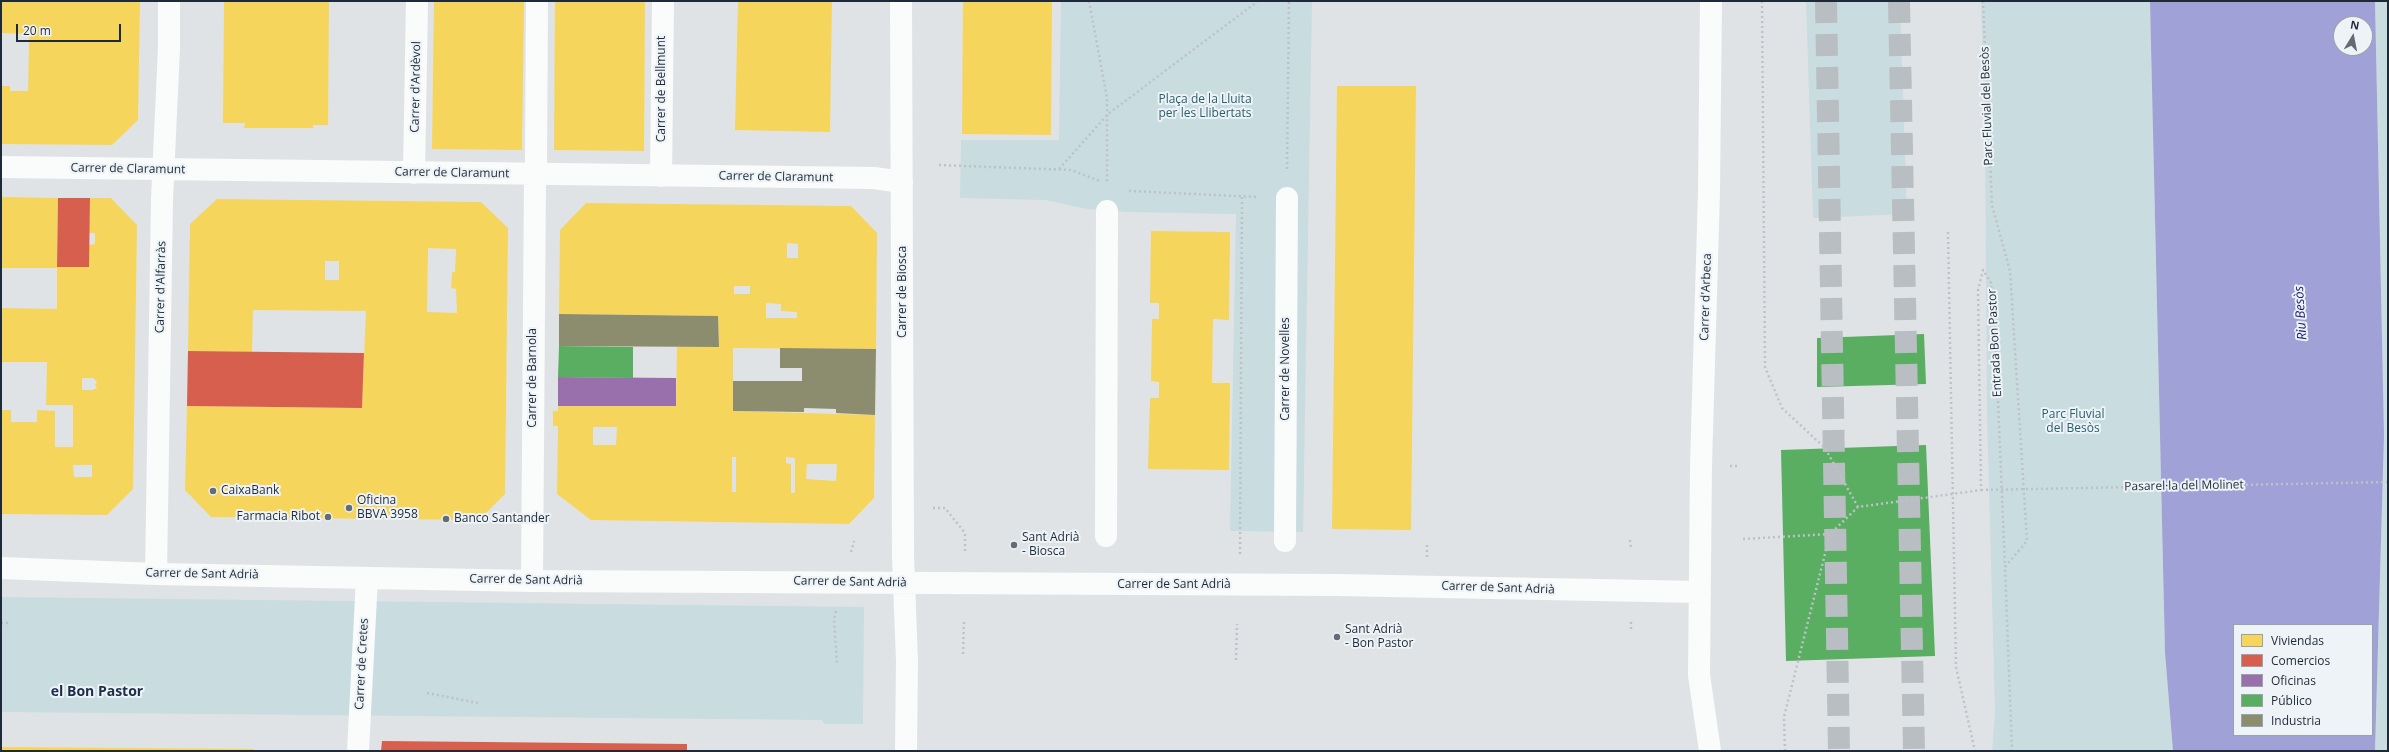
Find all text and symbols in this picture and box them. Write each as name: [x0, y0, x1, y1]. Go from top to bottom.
scale bar: [18, 16, 123, 42]
north arrow: [2333, 16, 2373, 56]
text: N: [2349, 17, 2361, 33]
text: 20 m: [23, 22, 51, 39]
street label: Carrer de Bellmunt: [655, 36, 669, 142]
street label: Carrer d'Ardèvol: [408, 41, 424, 133]
street label: Parc Fluvial del Besòs: [1978, 46, 1996, 166]
park label: Plaça de la Lluita per les Llibertats: [1158, 93, 1252, 121]
street label: Carrer de Claramunt: [70, 161, 186, 177]
street label: Carrer de Claramunt: [394, 165, 510, 181]
street label: Carrer de Claramunt: [718, 169, 834, 185]
street label: Carrer d'Alfarràs: [153, 241, 169, 333]
street label: Carrer de Biosca: [896, 246, 910, 338]
street label: Carrer d'Arbeca: [1697, 253, 1715, 341]
water label: Riu Besòs: [2291, 285, 2311, 341]
street label: Entrada Bon Pastor: [1985, 288, 2005, 398]
street label: Carrer de Novelles: [1279, 317, 1293, 421]
street label: Carrer de Barnola: [526, 328, 540, 428]
park label: Parc Fluvial del Besòs: [2042, 408, 2104, 436]
street label: Pasarel·la del Molinet: [2124, 478, 2244, 494]
place label: CaixaBank: [221, 484, 279, 498]
marker: CaixaBank: [208, 486, 218, 496]
place label: Oficina BBVA 3958: [357, 494, 418, 522]
marker: Oficina BBVA 3958: [344, 503, 354, 513]
place label: Farmacia Ribot: [237, 510, 320, 524]
marker: Farmacia Ribot: [323, 512, 333, 522]
place label: Banco Santander: [454, 512, 550, 526]
marker: Banco Santander: [441, 514, 451, 524]
place label: Sant Adrià - Biosca: [1022, 531, 1080, 559]
marker: Sant Adrià - Biosca: [1009, 540, 1019, 550]
street label: Carrer de Sant Adrià: [145, 566, 259, 582]
street label: Carrer de Sant Adrià: [469, 572, 583, 588]
street label: Carrer de Sant Adrià: [793, 574, 907, 590]
street label: Carrer de Sant Adrià: [1117, 578, 1231, 592]
street label: Carrer de Sant Adrià: [1441, 579, 1555, 597]
street label: Carrer de Cretes: [352, 618, 372, 710]
place label: Sant Adrià - Bon Pastor: [1345, 623, 1413, 651]
legend: [2233, 624, 2373, 736]
marker: Sant Adrià - Bon Pastor: [1332, 632, 1342, 642]
text: Viviendas: [2271, 632, 2324, 649]
text: Comercios: [2271, 652, 2330, 669]
text: Oficinas: [2271, 672, 2316, 689]
district label: el Bon Pastor: [51, 684, 143, 700]
text: Público: [2271, 692, 2312, 709]
text: Industria: [2271, 712, 2321, 729]

